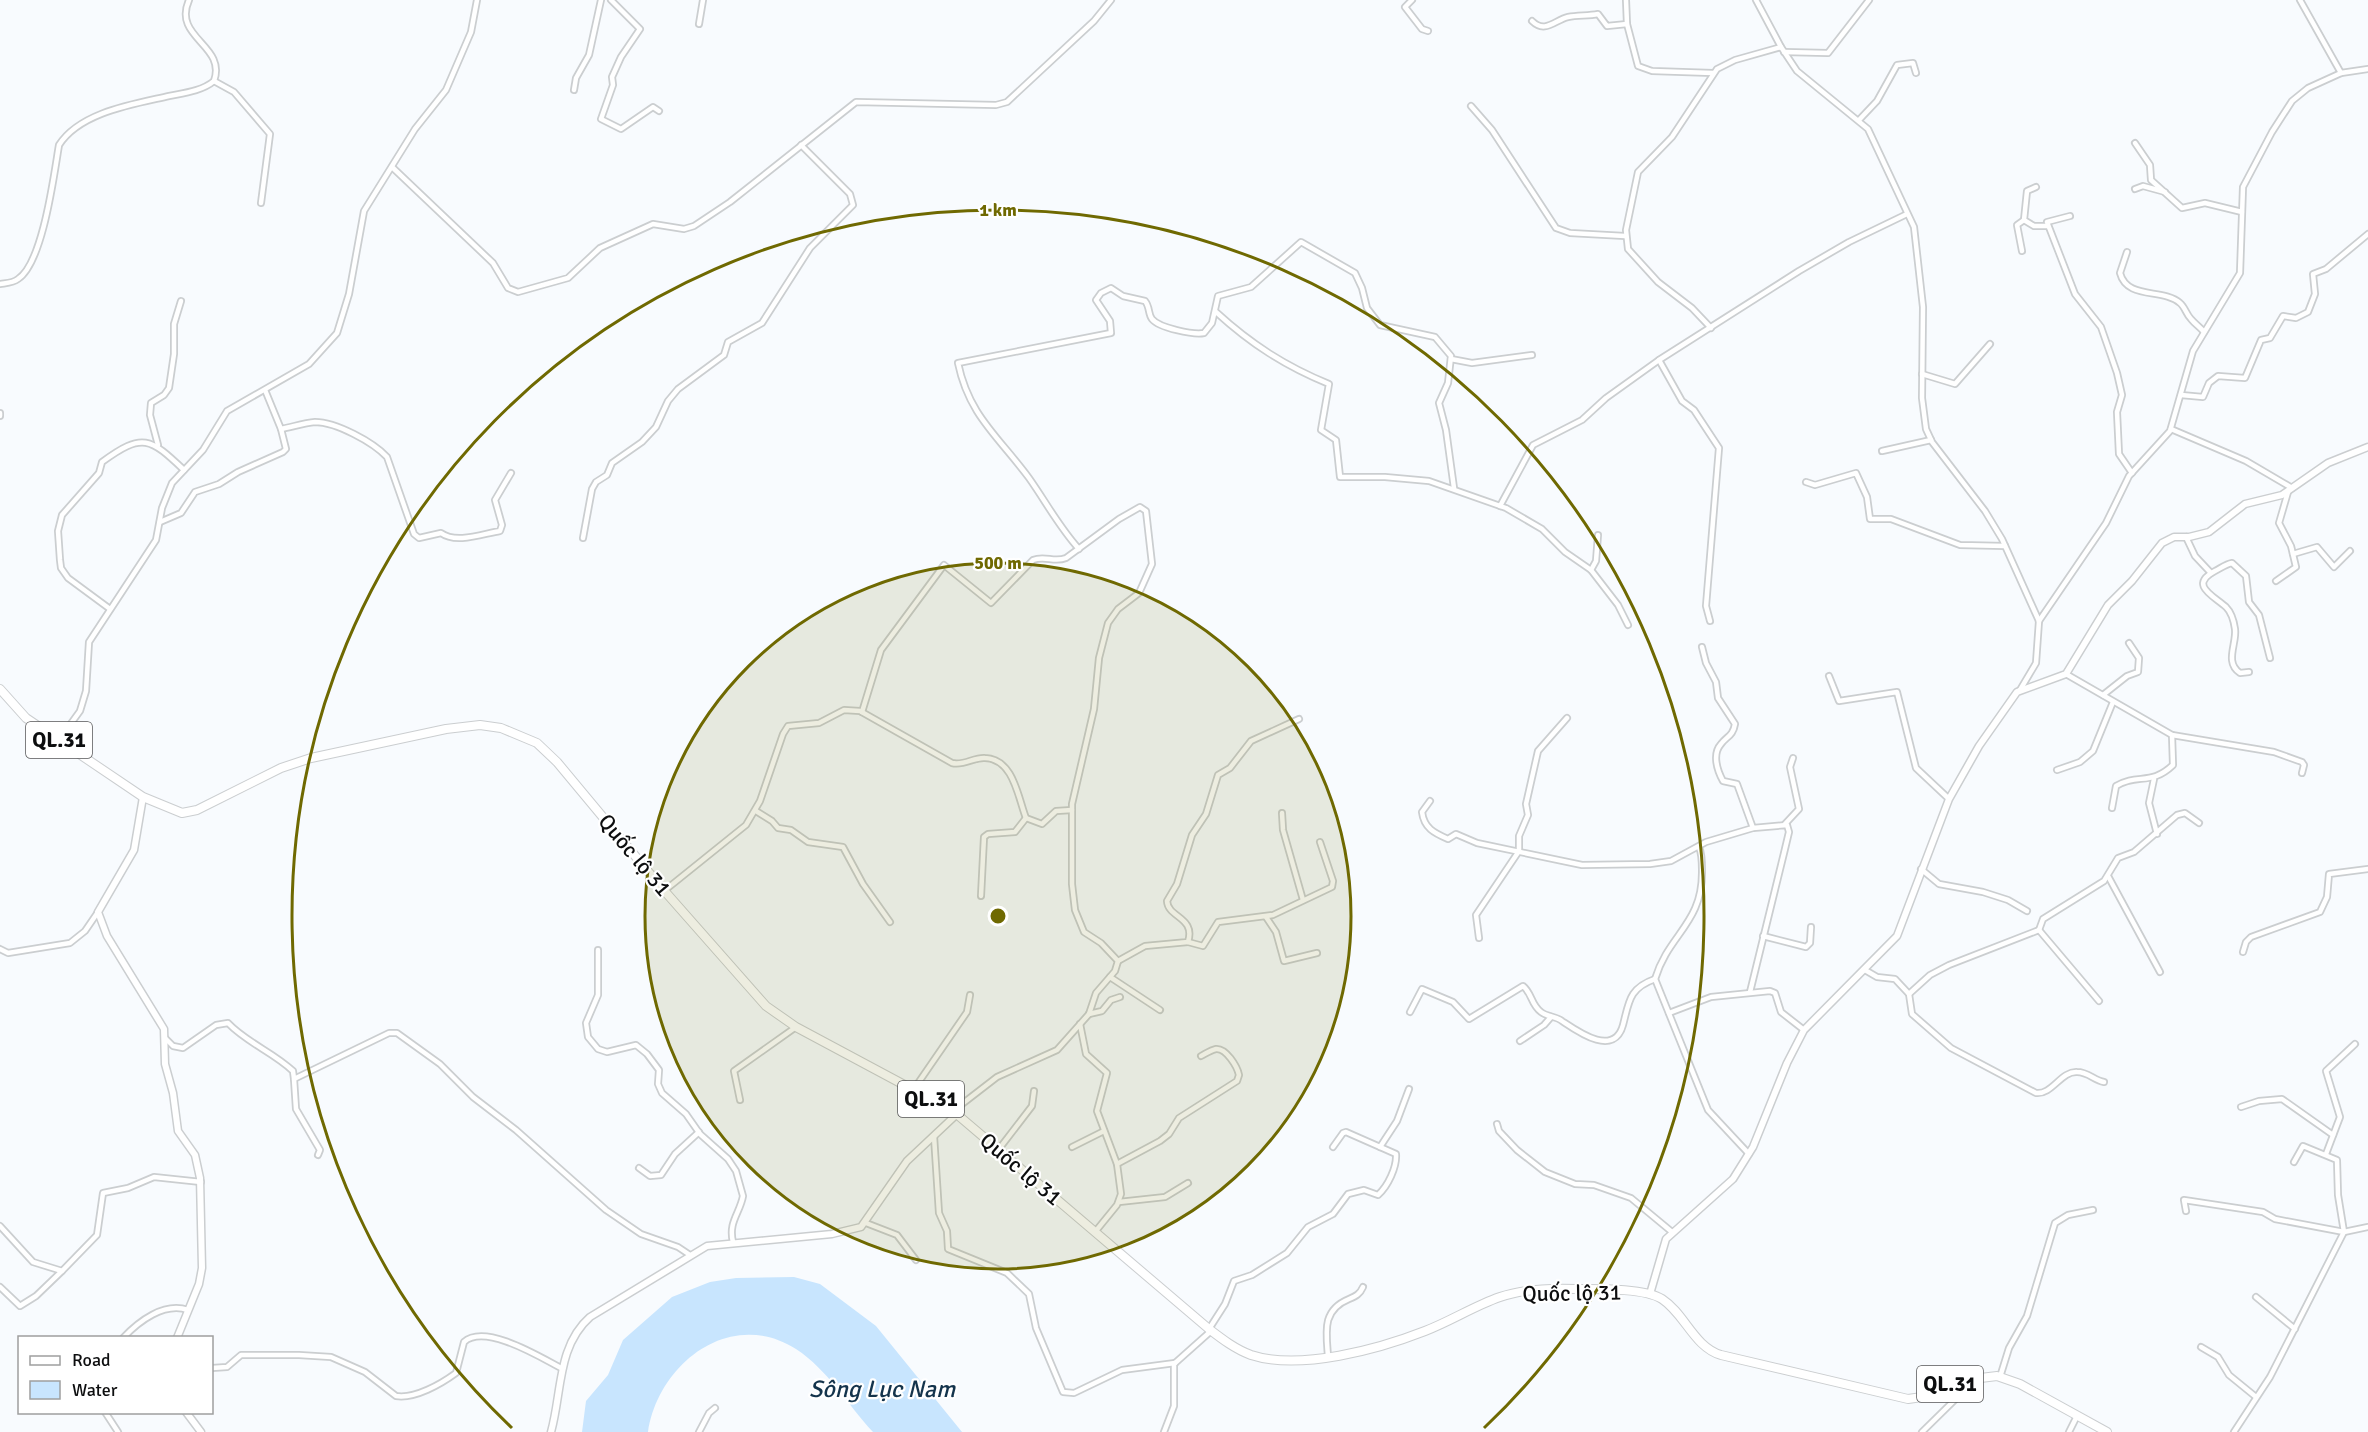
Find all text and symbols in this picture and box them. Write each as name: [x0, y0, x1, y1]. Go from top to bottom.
text: 1 km: [979, 199, 1017, 221]
text: 500 m: [974, 552, 1022, 574]
road number: QL.31: [26, 722, 92, 758]
street label: Quốc lộ 31: [593, 808, 677, 902]
centre of rings: [988, 906, 1008, 926]
road number: QL.31: [898, 1081, 964, 1117]
street label: Quốc lộ 31: [974, 1127, 1068, 1211]
street label: Quốc lộ 31: [1522, 1279, 1622, 1307]
legend: [18, 1336, 213, 1414]
text: Road: [72, 1349, 111, 1371]
road number: QL.31: [1917, 1366, 1983, 1402]
water label: Sông Lục Nam: [809, 1374, 956, 1404]
text: Water: [72, 1379, 118, 1401]

